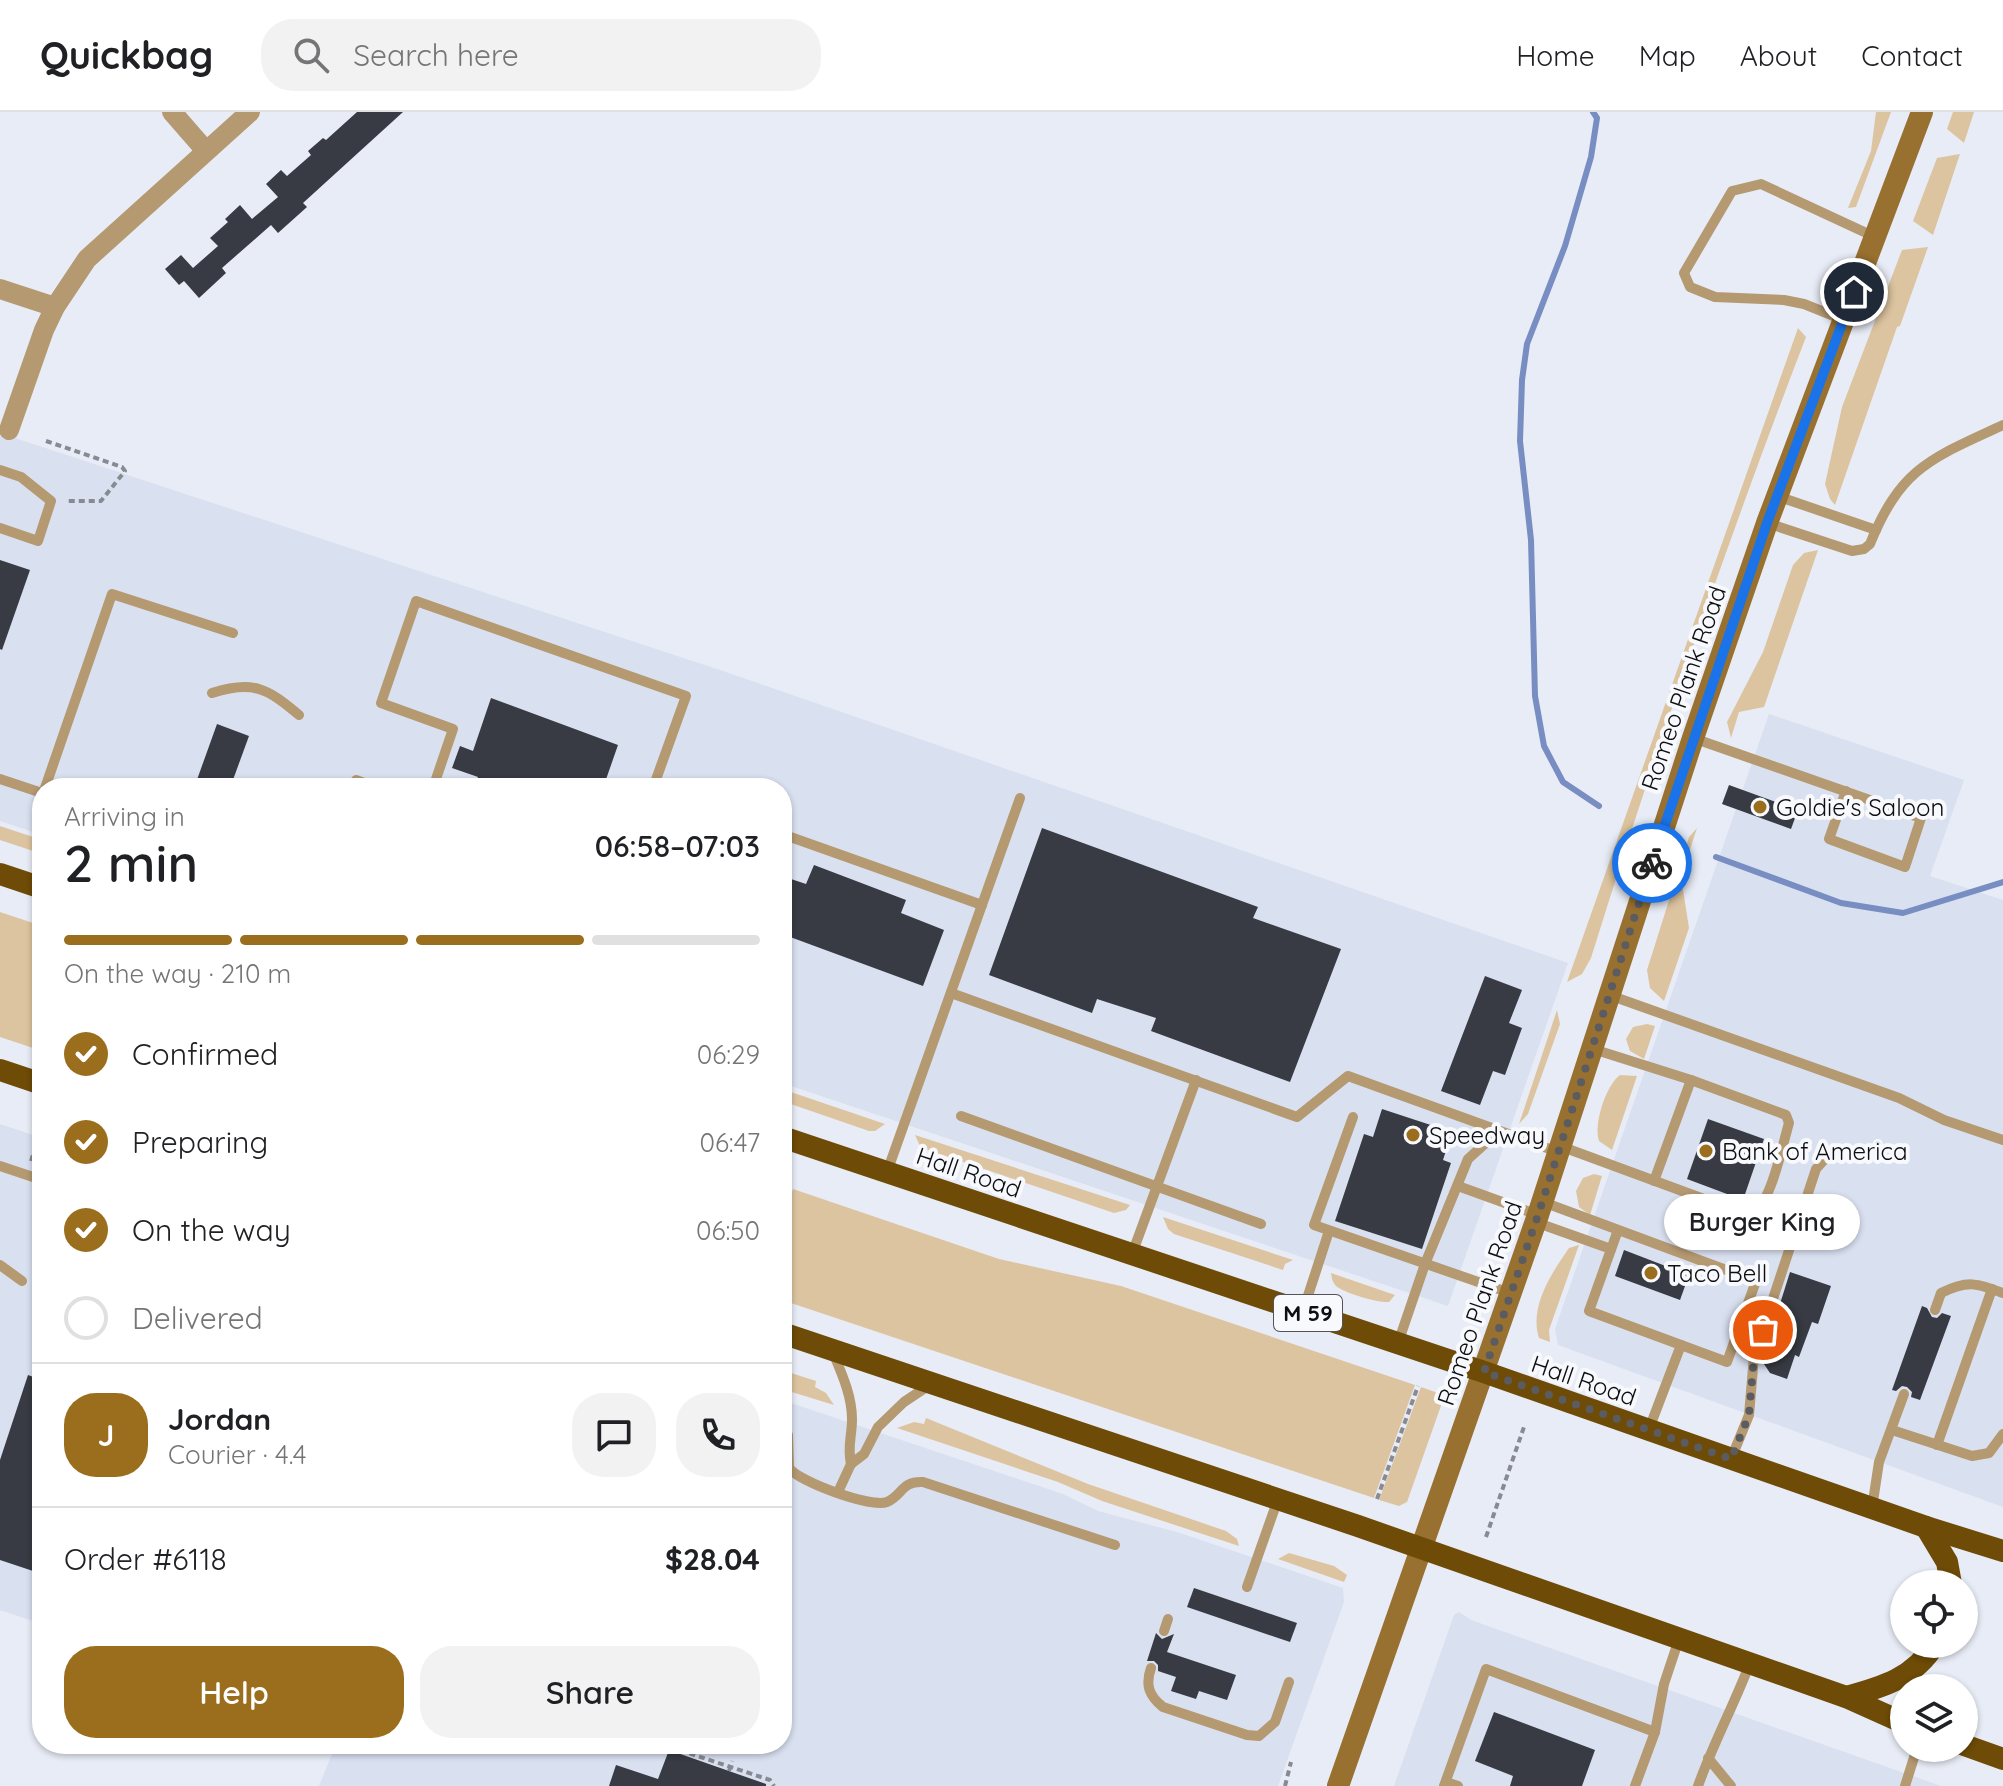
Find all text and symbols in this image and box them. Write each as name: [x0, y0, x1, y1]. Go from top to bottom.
search box: [261, 19, 821, 91]
text: Quickbag: [40, 31, 213, 79]
icon: search: [289, 33, 333, 77]
text: Search here: [353, 36, 519, 74]
text: Home: [1516, 38, 1595, 73]
text: Map: [1639, 38, 1696, 73]
text: About: [1740, 38, 1817, 73]
text: Contact: [1861, 38, 1963, 73]
pin: [1820, 258, 1888, 326]
icon: home: [1832, 270, 1876, 314]
street label: Romeo Plank Road: [1634, 582, 1732, 794]
place label: Goldie's Saloon: [1776, 792, 1944, 822]
marker: Goldie's Saloon: [1751, 798, 1769, 816]
text: Arriving in: [64, 800, 185, 833]
courier: [1612, 823, 1692, 903]
text: 06:58–07:03: [595, 827, 760, 865]
text: 2 min: [64, 830, 198, 895]
icon: bike: [1630, 841, 1674, 885]
text: On the way · 210 m: [64, 957, 291, 990]
icon: check: [64, 1032, 108, 1076]
text: Confirmed: [132, 1035, 278, 1073]
text: 06:29: [697, 1038, 760, 1071]
icon: check: [64, 1120, 108, 1164]
place label: Speedway: [1429, 1120, 1545, 1150]
text: Preparing: [132, 1123, 268, 1161]
text: 06:47: [699, 1126, 760, 1159]
marker: Speedway: [1404, 1126, 1422, 1144]
place label: Bank of America: [1722, 1136, 1907, 1166]
street label: Hall Road: [913, 1140, 1025, 1204]
marker: Bank of America: [1697, 1142, 1715, 1160]
callout: Burger King: [1665, 1194, 1861, 1250]
street label: Romeo Plank Road: [1430, 1197, 1528, 1409]
text: Burger King: [1689, 1205, 1835, 1238]
icon: check: [64, 1208, 108, 1252]
text: On the way: [132, 1211, 291, 1249]
text: 06:50: [696, 1214, 760, 1247]
place label: Taco Bell: [1667, 1258, 1767, 1288]
marker: Taco Bell: [1642, 1264, 1660, 1282]
road number: M 59: [1274, 1295, 1342, 1331]
pin: [1729, 1296, 1797, 1364]
text: Delivered: [132, 1299, 263, 1337]
icon: bag: [1741, 1308, 1785, 1352]
street label: Hall Road: [1528, 1348, 1640, 1412]
button: chat: [572, 1393, 656, 1477]
button: phone: [676, 1393, 760, 1477]
text: Jordan: [168, 1400, 271, 1438]
text: J: [98, 1416, 114, 1454]
text: Courier · 4.4: [168, 1438, 306, 1471]
text: Order #6118: [64, 1540, 227, 1578]
text: $28.04: [665, 1540, 760, 1578]
map controls: [1890, 1570, 1978, 1762]
button: locate: [1890, 1570, 1978, 1658]
button: Help: [64, 1646, 404, 1738]
button: Share: [420, 1646, 760, 1738]
button: layers: [1890, 1674, 1978, 1762]

